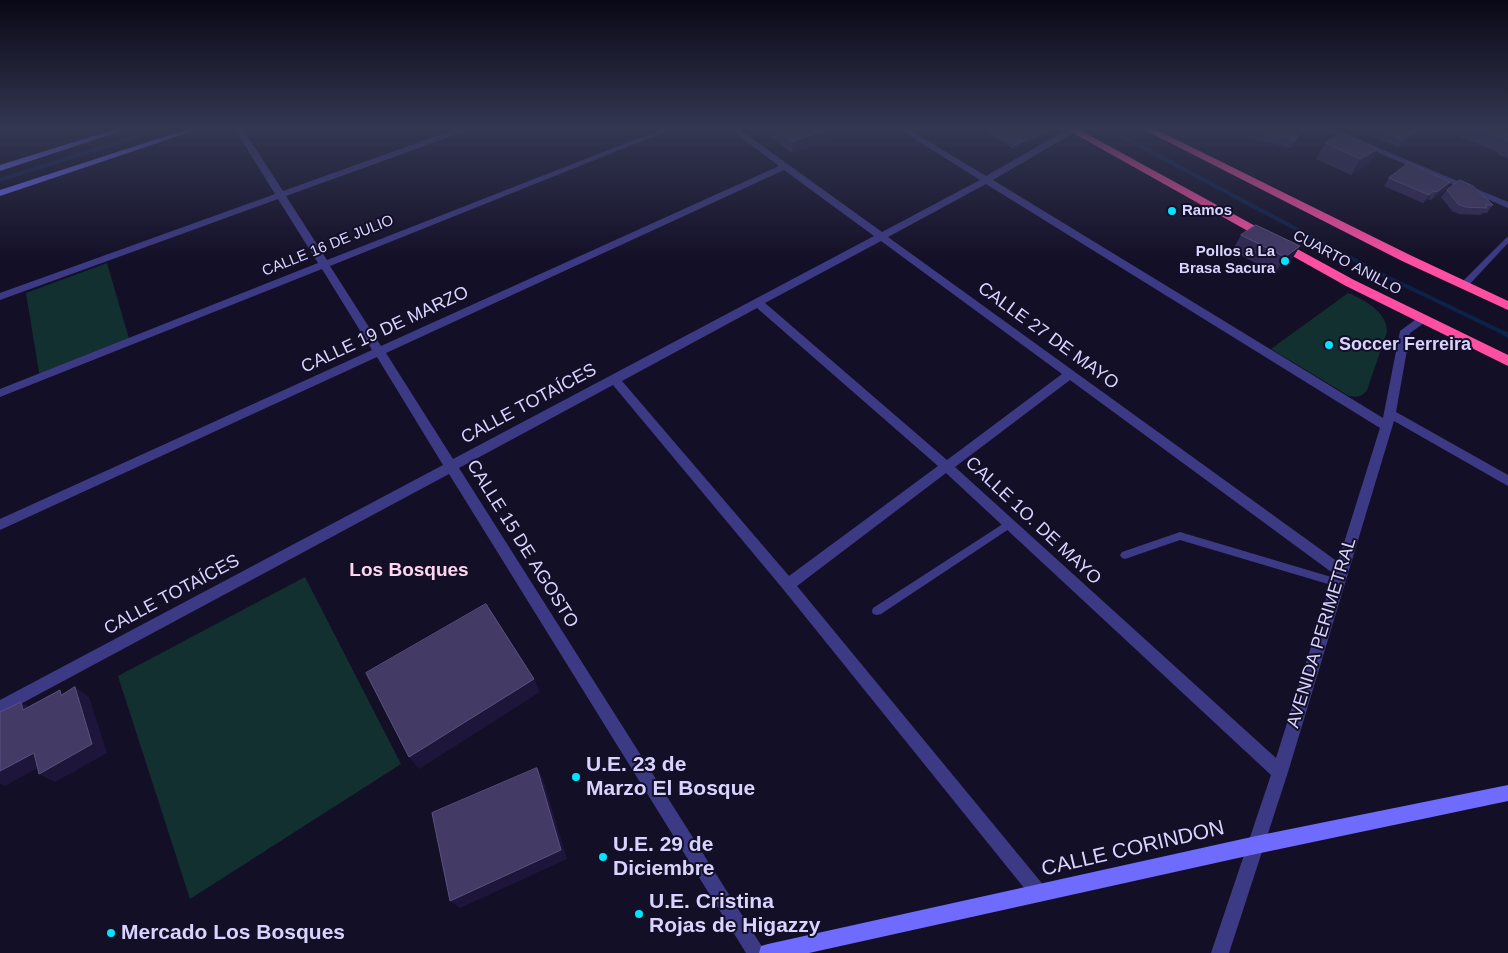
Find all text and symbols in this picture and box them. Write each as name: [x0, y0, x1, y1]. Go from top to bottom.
place label: Ramos: [1182, 202, 1232, 220]
marker: Ramos: [1166, 205, 1178, 217]
street label: CALLE 16 DE JULIO: [260, 211, 396, 281]
street label: CUARTO ANILLO: [1290, 227, 1404, 299]
place label: Pollos a La Brasa Sacura: [1179, 243, 1275, 278]
marker: Pollos a La Brasa Sacura: [1279, 255, 1291, 267]
street label: CALLE 27 DE MAYO: [973, 278, 1123, 394]
street label: CALLE 19 DE MARZO: [298, 282, 472, 378]
place label: Soccer Ferreira: [1339, 334, 1471, 356]
marker: Soccer Ferreira: [1323, 339, 1335, 351]
street label: CALLE TOTAÍCES: [458, 359, 600, 449]
street label: CALLE 1O. DE MAYO: [961, 452, 1105, 590]
street label: CALLE 15 DE AGOSTO: [462, 456, 582, 632]
street label: AVENIDA PERIMETRAL: [1283, 535, 1361, 731]
street label: CALLE TOTAÍCES: [101, 550, 243, 640]
district label: Los Bosques: [349, 560, 469, 582]
place label: U.E. 23 de Marzo El Bosque: [586, 752, 755, 802]
marker: U.E. 23 de Marzo El Bosque: [570, 771, 582, 783]
street label: CALLE CORINDON: [1039, 816, 1227, 882]
place label: U.E. 29 de Diciembre: [613, 832, 715, 882]
marker: U.E. 29 de Diciembre: [597, 851, 609, 863]
place label: U.E. Cristina Rojas de Higazzy: [649, 889, 821, 939]
marker: U.E. Cristina Rojas de Higazzy: [633, 908, 645, 920]
place label: Mercado Los Bosques: [121, 920, 345, 946]
marker: Mercado Los Bosques: [105, 927, 117, 939]

